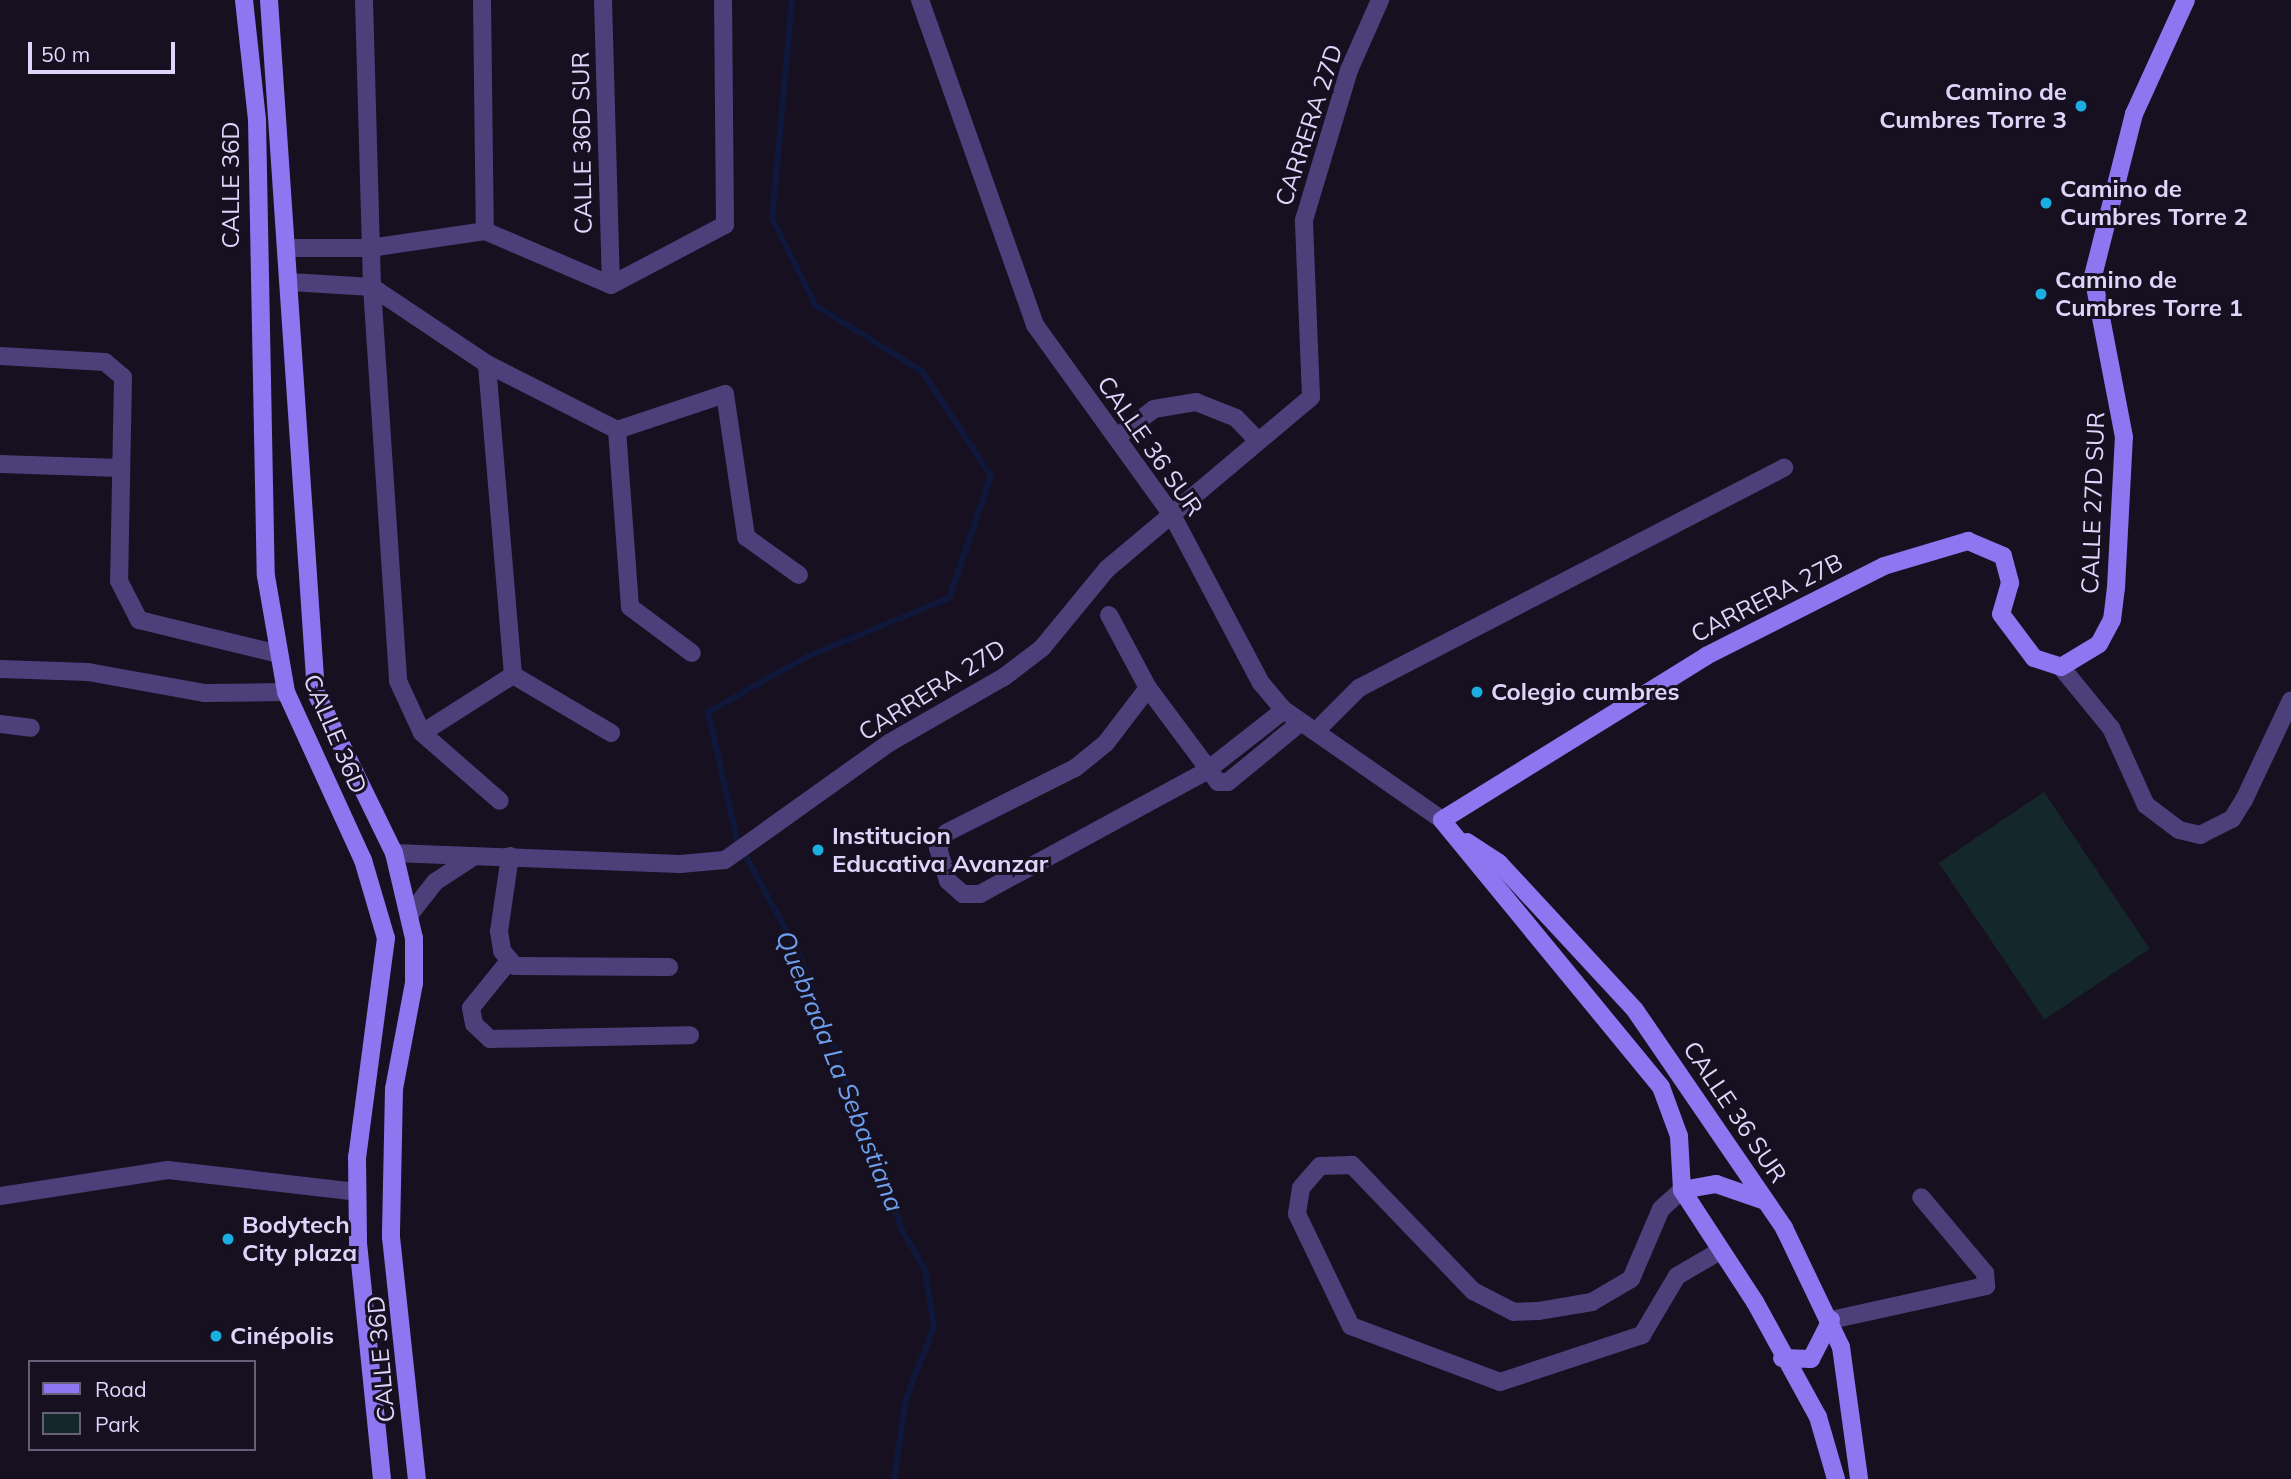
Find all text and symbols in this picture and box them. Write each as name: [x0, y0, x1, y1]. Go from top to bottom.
scale bar: [32, 28, 178, 72]
text: 50 m: [41, 41, 90, 67]
street label: CARRERA 27D: [1269, 41, 1349, 209]
street label: CALLE 36D SUR: [566, 52, 598, 234]
place label: Camino de Cumbres Torre 3: [1879, 78, 2067, 134]
marker: Camino de Cumbres Torre 3: [2073, 98, 2089, 114]
street label: CALLE 36D: [217, 122, 245, 248]
place label: Camino de Cumbres Torre 2: [2060, 175, 2248, 231]
marker: Camino de Cumbres Torre 2: [2038, 195, 2054, 211]
place label: Camino de Cumbres Torre 1: [2055, 266, 2243, 322]
marker: Camino de Cumbres Torre 1: [2033, 286, 2049, 302]
street label: CALLE 36 SUR: [1091, 370, 1209, 522]
street label: CALLE 27D SUR: [2075, 411, 2111, 595]
street label: CARRERA 27B: [1686, 547, 1848, 649]
street label: CARRERA 27D: [853, 633, 1011, 747]
street label: CALLE 36D: [297, 670, 373, 798]
place label: Colegio cumbres: [1491, 678, 1679, 706]
marker: Colegio cumbres: [1469, 684, 1485, 700]
place label: Institucion Educativa Avanzar: [832, 822, 1048, 878]
marker: Institucion Educativa Avanzar: [810, 842, 826, 858]
water label: Quebrada La Sebastiana: [769, 926, 911, 1216]
street label: CALLE 36 SUR: [1677, 1036, 1793, 1188]
place label: Bodytech City plaza: [242, 1211, 357, 1267]
marker: Bodytech City plaza: [220, 1231, 236, 1247]
street label: CALLE 36D: [361, 1295, 401, 1423]
place label: Cinépolis: [230, 1322, 334, 1350]
marker: Cinépolis: [208, 1328, 224, 1344]
legend: [28, 1360, 256, 1451]
text: Road: [95, 1376, 146, 1402]
text: Park: [95, 1411, 139, 1437]

